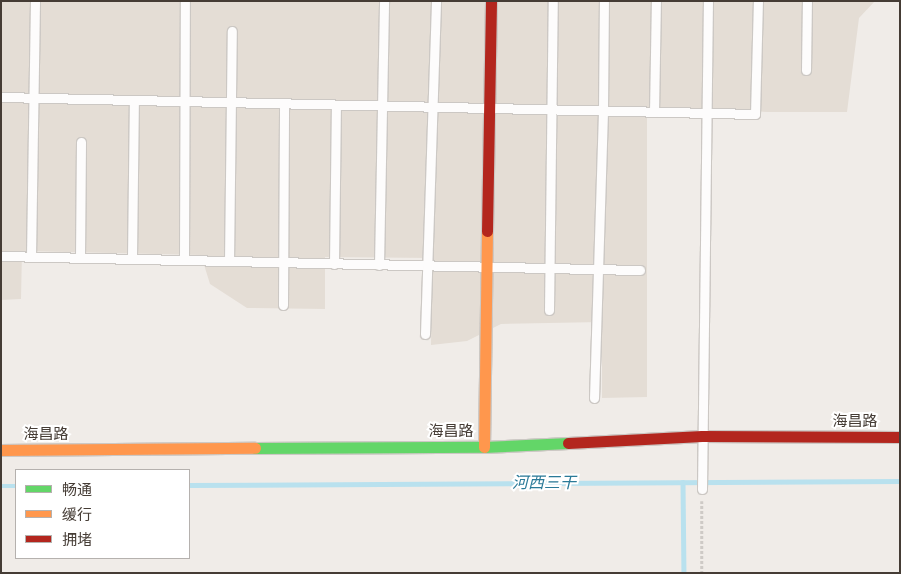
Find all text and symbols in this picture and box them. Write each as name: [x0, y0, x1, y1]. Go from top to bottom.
street label: 海昌路: [833, 413, 877, 431]
street label: 海昌路: [429, 423, 473, 441]
street label: 海昌路: [24, 426, 68, 444]
legend: [15, 469, 190, 559]
water label: 河西三干: [512, 473, 576, 493]
text: 畅通: [62, 481, 92, 499]
text: 缓行: [62, 506, 92, 524]
text: 拥堵: [62, 531, 92, 549]

